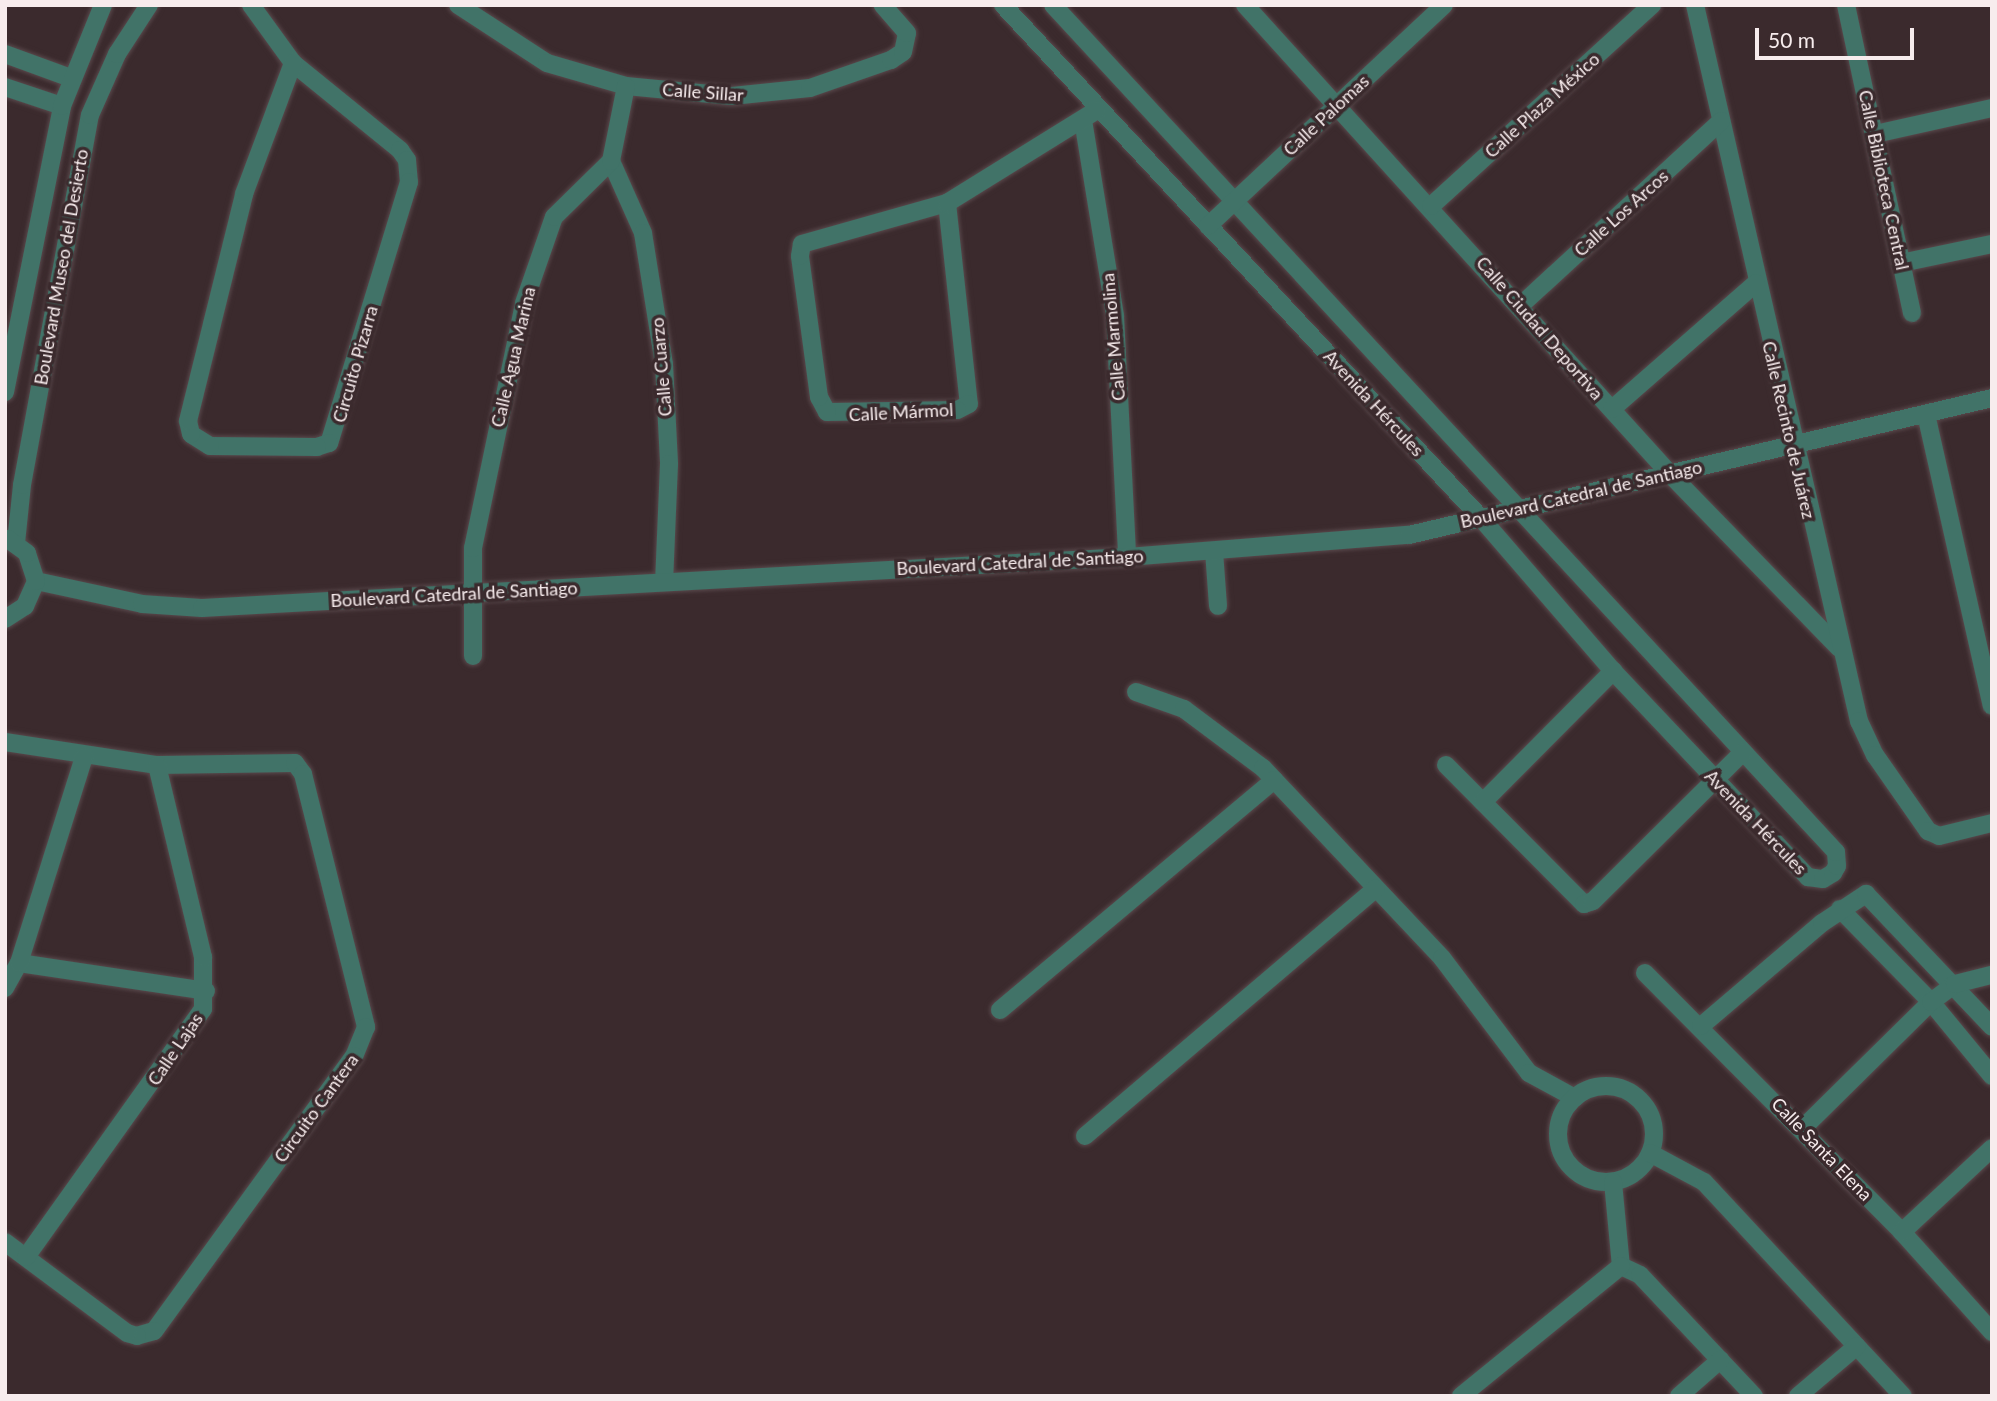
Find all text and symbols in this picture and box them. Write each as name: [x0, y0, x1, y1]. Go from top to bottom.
scale bar: [1759, 14, 1918, 58]
text: 50 m: [1768, 27, 1815, 52]
street label: Calle Plaza México: [1480, 48, 1604, 162]
street label: Calle Palomas: [1279, 70, 1373, 160]
street label: Calle Sillar: [662, 78, 744, 106]
street label: Calle Biblioteca Central: [1854, 88, 1914, 272]
street label: Boulevard Museo del Desierto: [30, 147, 92, 387]
street label: Calle Los Arcos: [1569, 165, 1673, 261]
street label: Calle Ciudad Deportiva: [1472, 252, 1608, 404]
street label: Calle Marmolina: [1097, 272, 1129, 402]
street label: Calle Agua Marina: [486, 284, 540, 430]
street label: Circuito Pizarra: [328, 303, 382, 425]
street label: Calle Cuarzo: [646, 317, 676, 417]
street label: Calle Recinto de Juárez: [1758, 339, 1820, 521]
street label: Avenida Hércules: [1319, 345, 1429, 461]
street label: Calle Mármol: [848, 398, 954, 426]
street label: Boulevard Catedral de Santiago: [1458, 456, 1704, 532]
street label: Boulevard Catedral de Santiago: [896, 545, 1144, 579]
street label: Boulevard Catedral de Santiago: [330, 577, 578, 611]
street label: Avenida Hércules: [1701, 765, 1811, 879]
street label: Calle Lajas: [143, 1009, 207, 1089]
street label: Circuito Cantera: [269, 1050, 363, 1166]
street label: Calle Santa Elena: [1767, 1093, 1877, 1205]

